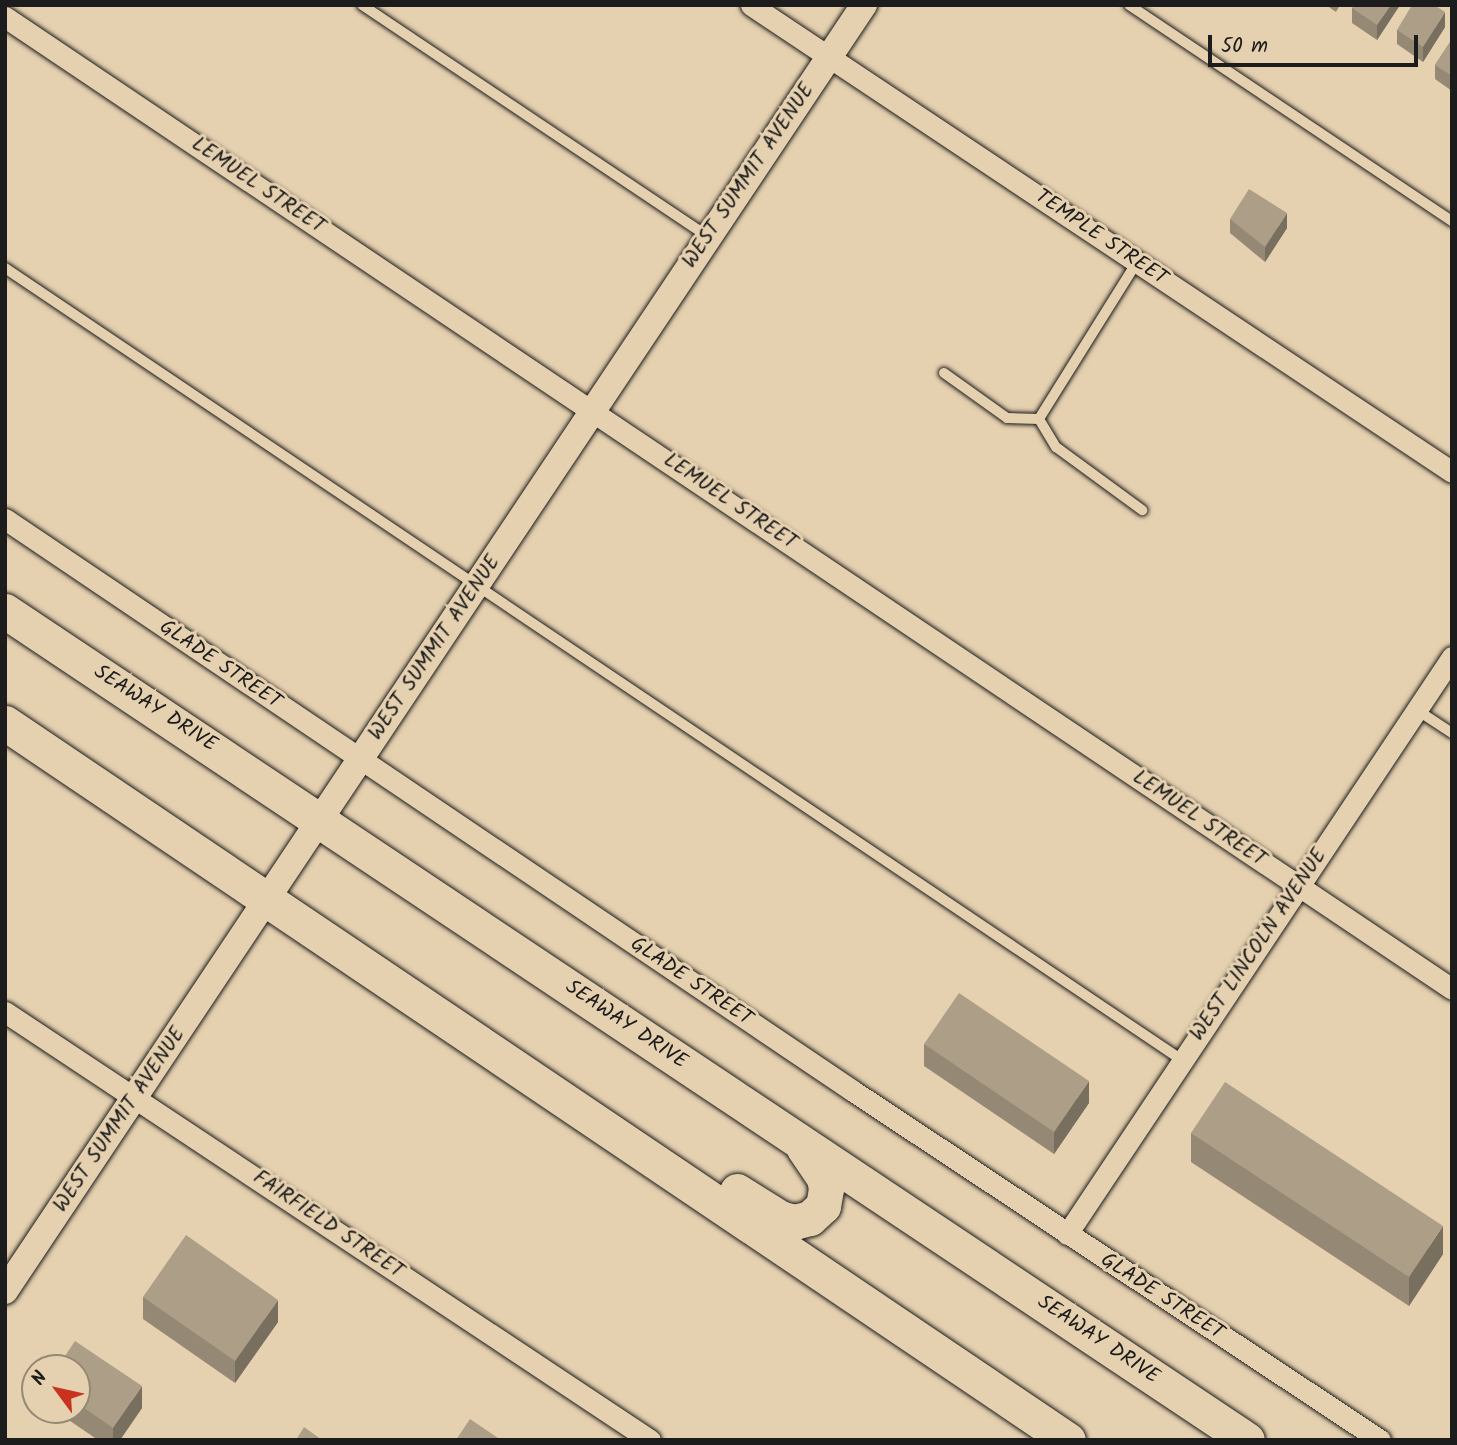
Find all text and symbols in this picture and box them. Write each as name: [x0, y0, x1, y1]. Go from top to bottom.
scale bar: [1212, 21, 1422, 65]
text: 50 m: [1221, 30, 1268, 63]
street label: WEST SUMMIT AVENUE: [678, 79, 820, 273]
street label: LEMUEL STREET: [186, 132, 330, 240]
street label: TEMPLE STREET: [1030, 184, 1172, 292]
street label: LEMUEL STREET: [658, 448, 802, 556]
street label: WEST SUMMIT AVENUE: [364, 551, 506, 745]
street label: GLADE STREET: [154, 615, 286, 715]
street label: SEAWAY DRIVE: [89, 660, 221, 758]
street label: LEMUEL STREET: [1127, 765, 1271, 873]
street label: WEST LINCOLN AVENUE: [1185, 844, 1333, 1046]
street label: GLADE STREET: [625, 932, 757, 1032]
street label: SEAWAY DRIVE: [560, 975, 692, 1075]
street label: WEST SUMMIT AVENUE: [49, 1023, 191, 1217]
street label: FAIRFIELD STREET: [248, 1165, 408, 1285]
street label: GLADE STREET: [1096, 1248, 1228, 1346]
street label: SEAWAY DRIVE: [1032, 1290, 1164, 1390]
north arrow: [21, 1354, 91, 1424]
text: N: [24, 1365, 56, 1392]

